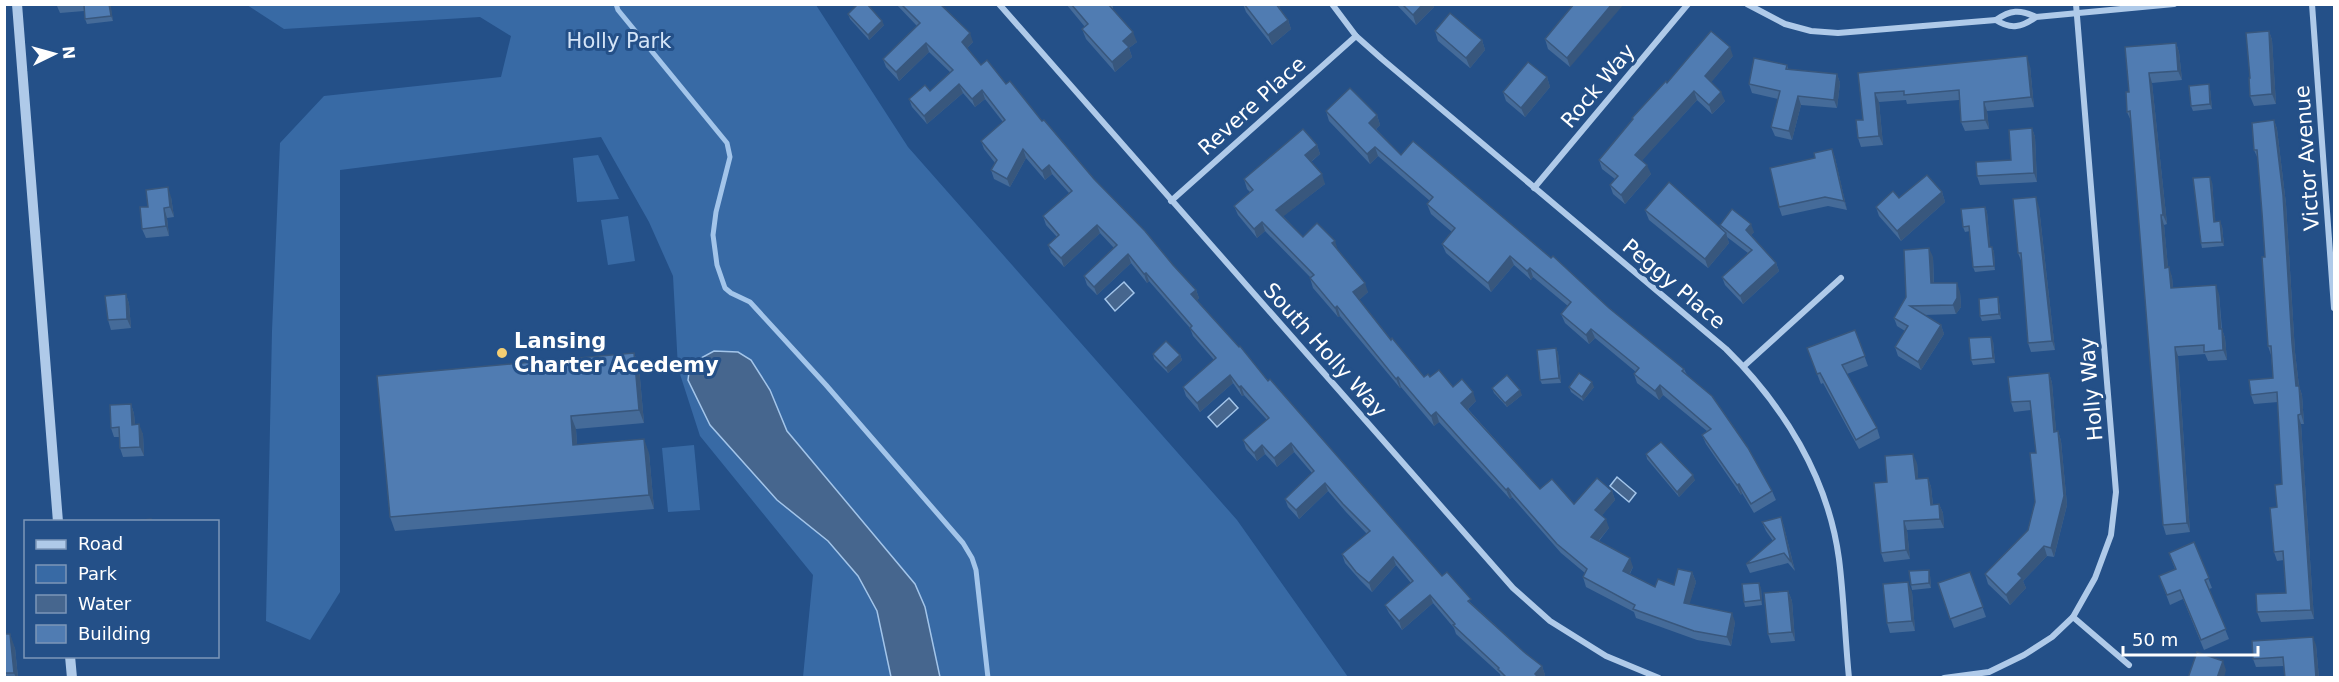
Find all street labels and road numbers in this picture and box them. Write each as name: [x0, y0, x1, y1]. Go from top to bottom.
street label: Rock Way: [1556, 39, 1640, 133]
street label: Revere Place: [1194, 52, 1310, 160]
street label: Victor Avenue: [2290, 84, 2324, 232]
street label: Peggy Place: [1618, 234, 1730, 334]
street label: South Holly Way: [1259, 278, 1391, 422]
street label: Holly Way: [2075, 336, 2107, 442]

